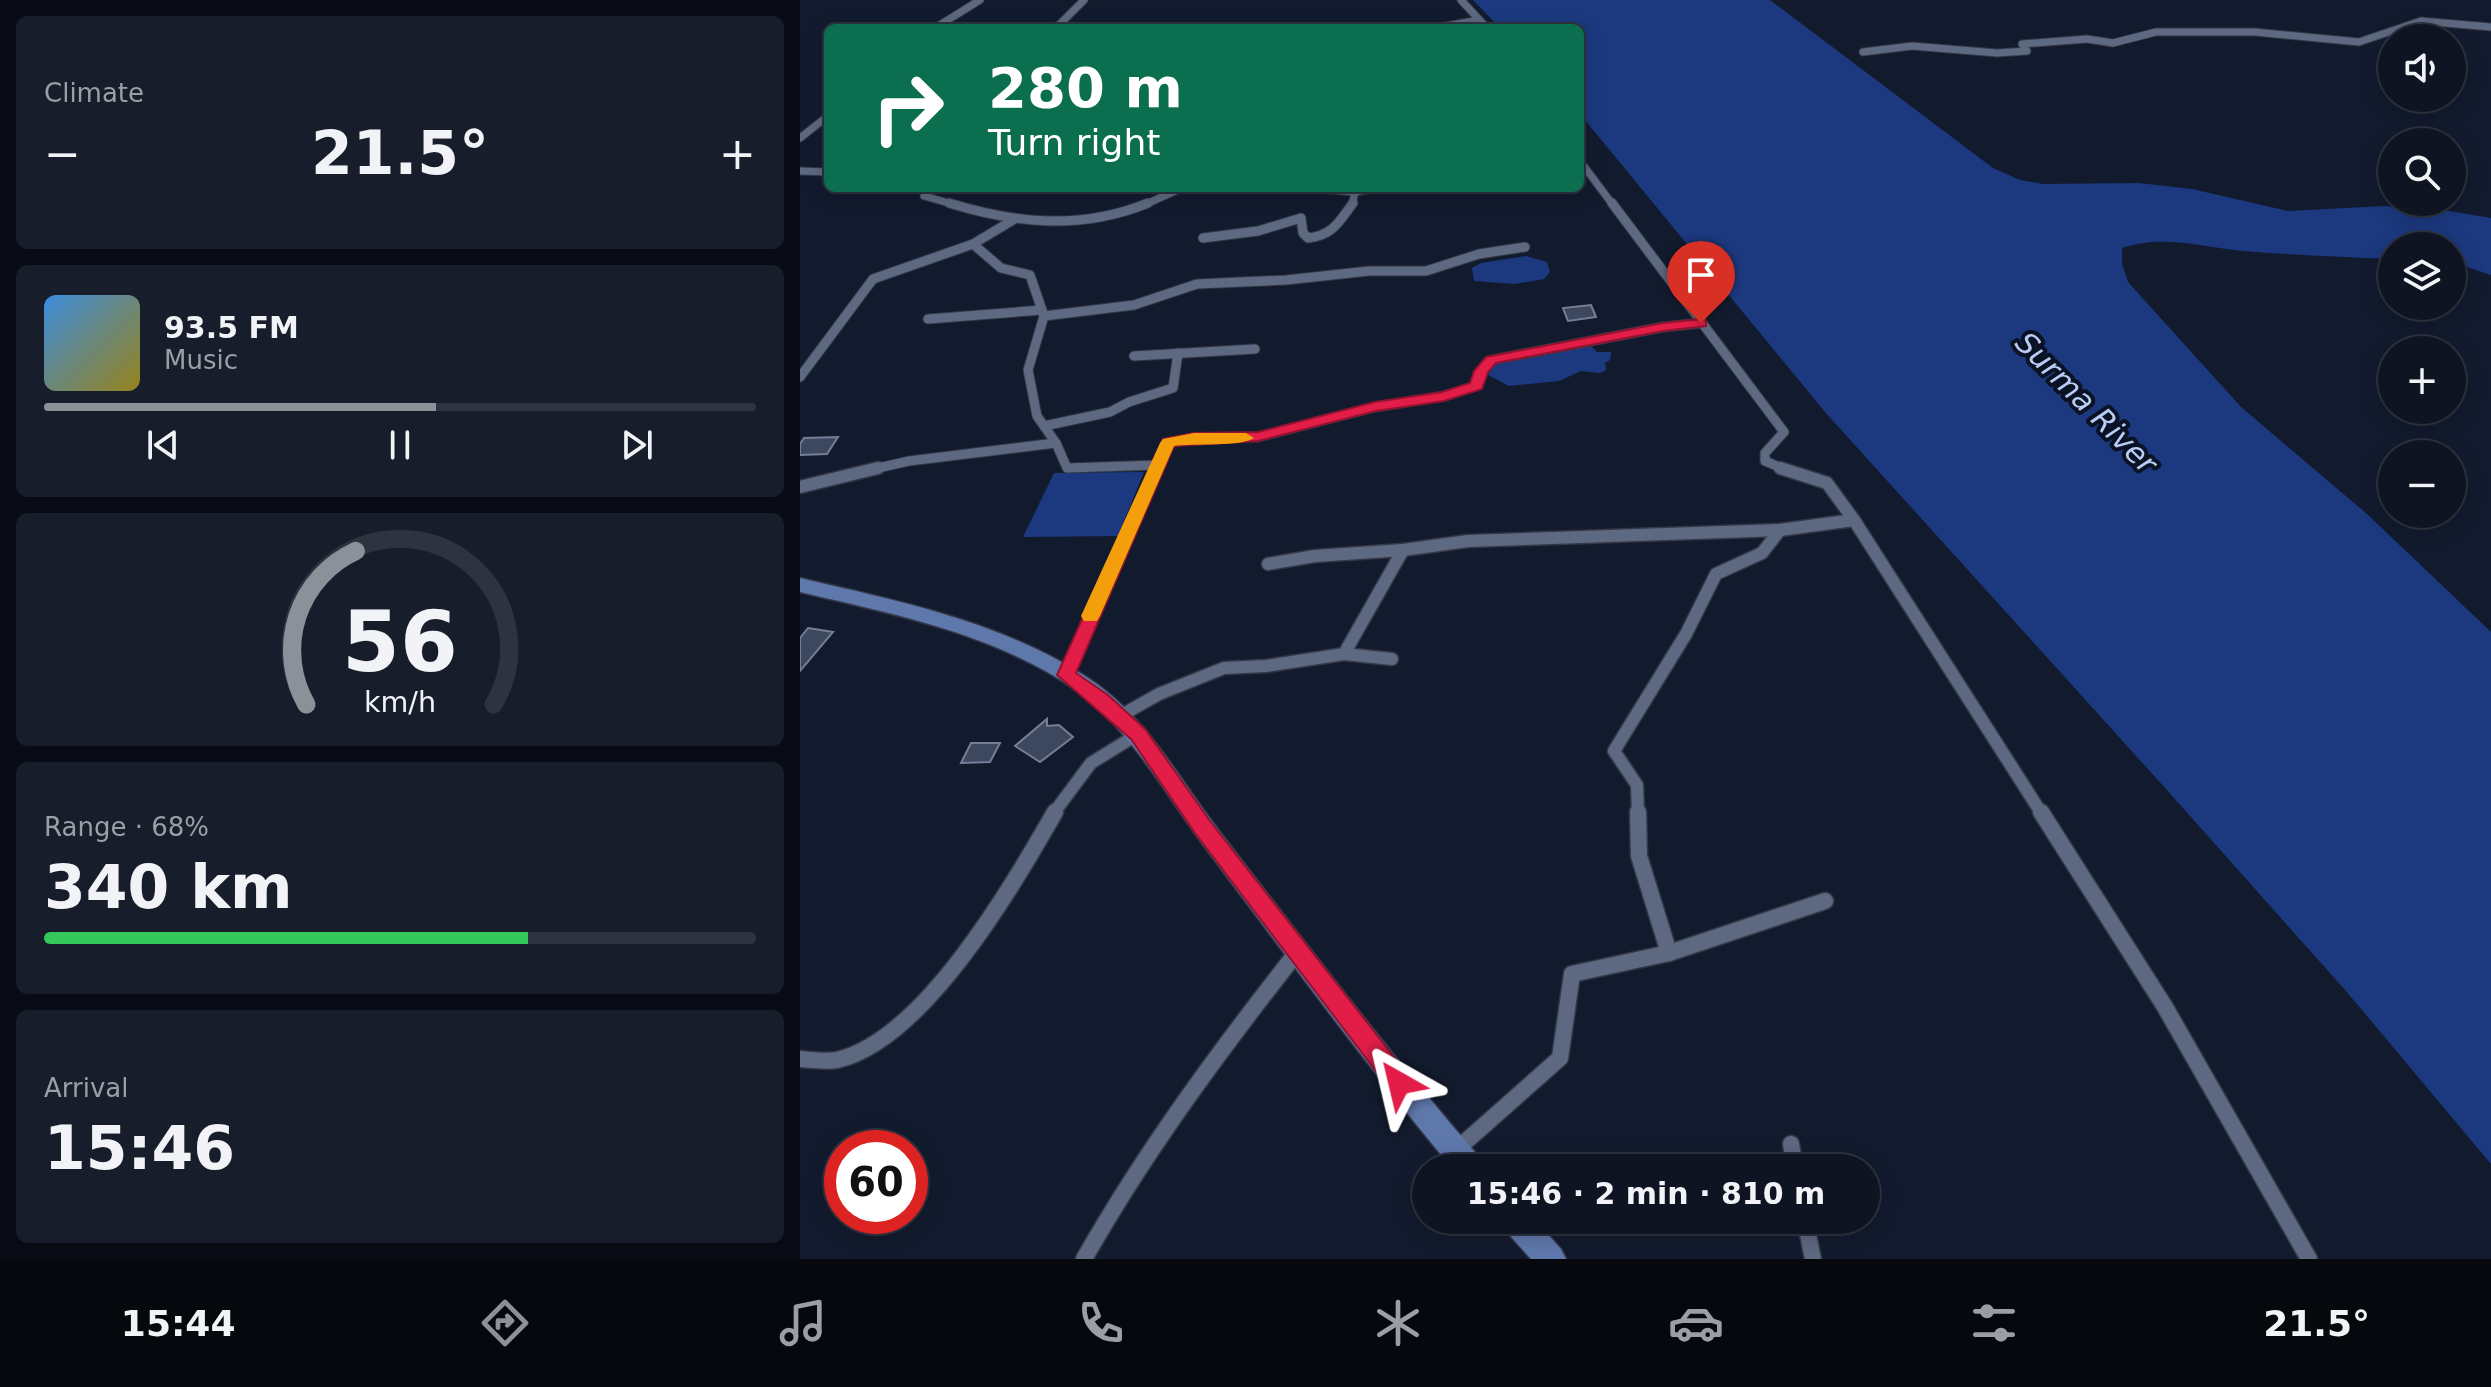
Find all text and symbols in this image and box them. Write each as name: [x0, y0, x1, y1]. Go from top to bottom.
map controls: [2378, 24, 2466, 528]
button: sound: [2378, 24, 2466, 112]
text: 280 m: [988, 55, 1183, 120]
icon: right: [856, 56, 960, 160]
text: Climate: [44, 78, 144, 108]
text: 21.5°: [311, 118, 489, 188]
text: Turn right: [988, 122, 1160, 163]
text: −: [44, 128, 81, 179]
text: +: [719, 128, 756, 179]
button: search: [2378, 128, 2466, 216]
button: layers: [2378, 232, 2466, 320]
pin: [1667, 241, 1735, 323]
icon: arrive: [1679, 253, 1723, 297]
text: 93.5 FM: [164, 310, 299, 345]
water label: Surma River: [2008, 325, 2165, 482]
button: +: [2378, 336, 2466, 424]
text: Music: [164, 345, 238, 375]
icon: previous: [141, 423, 185, 467]
icon: pause: [378, 423, 422, 467]
icon: next: [615, 423, 659, 467]
button: −: [2378, 440, 2466, 528]
text: 56: [342, 594, 458, 691]
text: km/h: [364, 686, 436, 720]
text: Range · 68%: [44, 812, 209, 842]
text: 340 km: [44, 852, 293, 922]
position arrow: [1357, 1041, 1441, 1125]
text: Arrival: [44, 1073, 128, 1103]
text: 15:46: [44, 1113, 235, 1183]
speed limit sign: 60: [824, 1130, 928, 1234]
text: 15:46 · 2 min · 810 m: [1467, 1176, 1825, 1211]
icon: directions: [477, 1295, 533, 1351]
icon: music: [775, 1295, 831, 1351]
icon: phone: [1073, 1295, 1129, 1351]
icon: climate: [1370, 1295, 1426, 1351]
icon: car: [1668, 1295, 1724, 1351]
icon: filters: [1966, 1295, 2022, 1351]
text: 15:44: [121, 1303, 235, 1344]
text: 21.5°: [2263, 1303, 2370, 1344]

